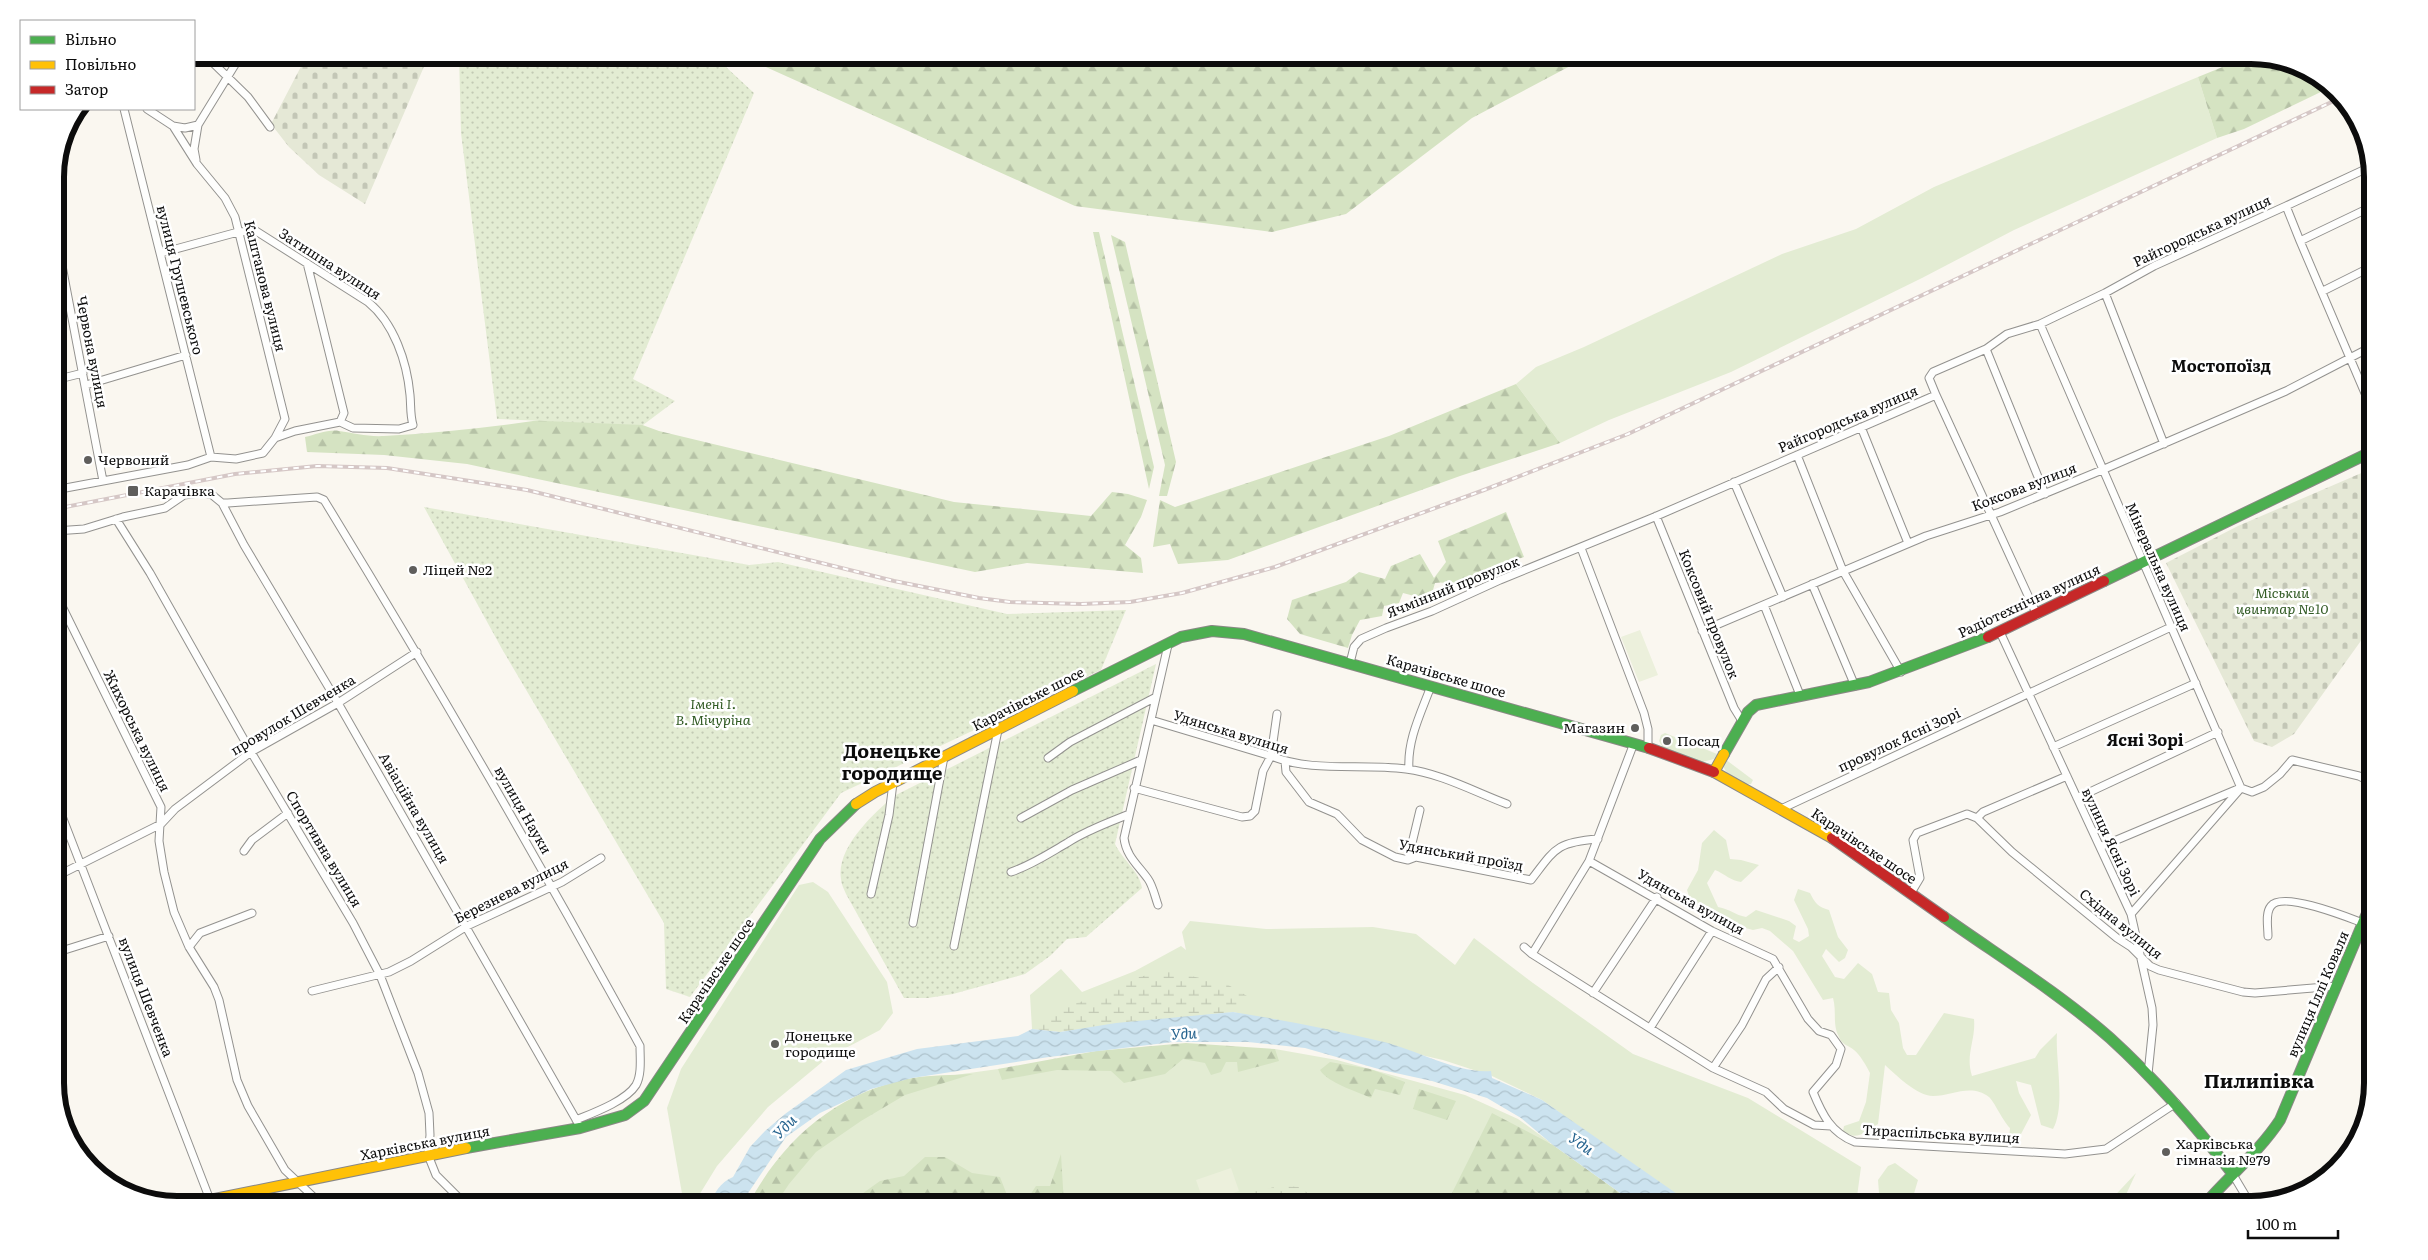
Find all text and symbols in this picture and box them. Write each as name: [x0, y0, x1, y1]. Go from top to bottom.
legend: [20, 20, 195, 110]
text: Вільно: [65, 27, 117, 50]
text: Повільно: [65, 52, 137, 75]
text: Затор: [65, 77, 108, 100]
street label: Райгородська вулиця: [2129, 189, 2274, 271]
street label: вулиця Грушевського: [153, 203, 209, 357]
street label: Каштанова вулиця: [240, 218, 292, 353]
street label: Затишна вулиця: [276, 223, 385, 304]
street label: Червона вулиця: [72, 294, 114, 410]
district label: Мостопоїзд: [2171, 353, 2271, 377]
street label: Райгородська вулиця: [1775, 380, 1921, 457]
place label: Червоний: [98, 449, 169, 469]
marker: Червоний: [82, 454, 94, 466]
street label: Коксова вулиця: [1968, 457, 2079, 515]
place label: Карачівка: [144, 480, 215, 500]
marker: Карачівка: [126, 484, 140, 498]
street label: Мінеральна вулиця: [2121, 499, 2196, 634]
street label: Коксовий провулок: [1675, 546, 1745, 682]
street label: Ячмінний провулок: [1383, 550, 1523, 622]
street label: Радіотехнічна вулиця: [1954, 558, 2103, 642]
place label: Ліцей №2: [423, 559, 492, 579]
marker: Ліцей №2: [407, 564, 419, 576]
park label: Міський цвинтар №10: [2236, 582, 2328, 618]
street label: Карачівське шосе: [1384, 648, 1508, 702]
street label: Карачівське шосе: [968, 661, 1087, 735]
street label: Жихорська вулиця: [100, 666, 176, 795]
street label: провулок Шевченка: [226, 669, 359, 759]
park label: Імені І. В. Мічуріна: [675, 693, 751, 729]
street label: провулок Ясні Зорі: [1834, 702, 1963, 776]
street label: Удянська вулиця: [1171, 704, 1292, 758]
place label: Магазин: [1563, 717, 1625, 737]
marker: Магазин: [1629, 722, 1641, 734]
district label: Ясні Зорі: [2106, 727, 2184, 751]
place label: Посад: [1677, 730, 1720, 750]
marker: Посад: [1661, 735, 1673, 747]
district label: Донецьке городище: [841, 736, 943, 786]
street label: Авіаційна вулиця: [375, 748, 455, 867]
street label: вулиця Науки: [491, 762, 557, 857]
street label: вулиця Ясні Зорі: [2078, 784, 2146, 899]
street label: Спортивна вулиця: [282, 786, 368, 911]
street label: Карачівське шосе: [1808, 802, 1921, 888]
street label: Удянський проїзд: [1397, 833, 1525, 875]
street label: Березнева вулиця: [450, 853, 571, 928]
street label: Удянська вулиця: [1634, 863, 1749, 939]
street label: Східна вулиця: [2076, 883, 2168, 963]
street label: Карачівське шосе: [672, 914, 758, 1027]
street label: вулиця Іллі Коваля: [2281, 927, 2353, 1060]
street label: вулиця Шевченка: [115, 934, 179, 1060]
water label: Уди: [1170, 1020, 1198, 1045]
place label: Донецьке городище: [785, 1025, 855, 1061]
marker: Донецьке городище: [769, 1038, 781, 1050]
district label: Пилипівка: [2204, 1066, 2314, 1094]
water label: Уди: [767, 1109, 801, 1143]
street label: Тираспільська вулиця: [1862, 1119, 2020, 1147]
street label: Харківська вулиця: [358, 1120, 491, 1164]
water label: Уди: [1565, 1126, 1599, 1160]
place label: Харківська гімназія №79: [2176, 1133, 2270, 1169]
marker: Харківська гімназія №79: [2160, 1146, 2172, 1158]
scale bar: [2248, 1208, 2338, 1240]
text: 100 m: [2256, 1212, 2297, 1235]

